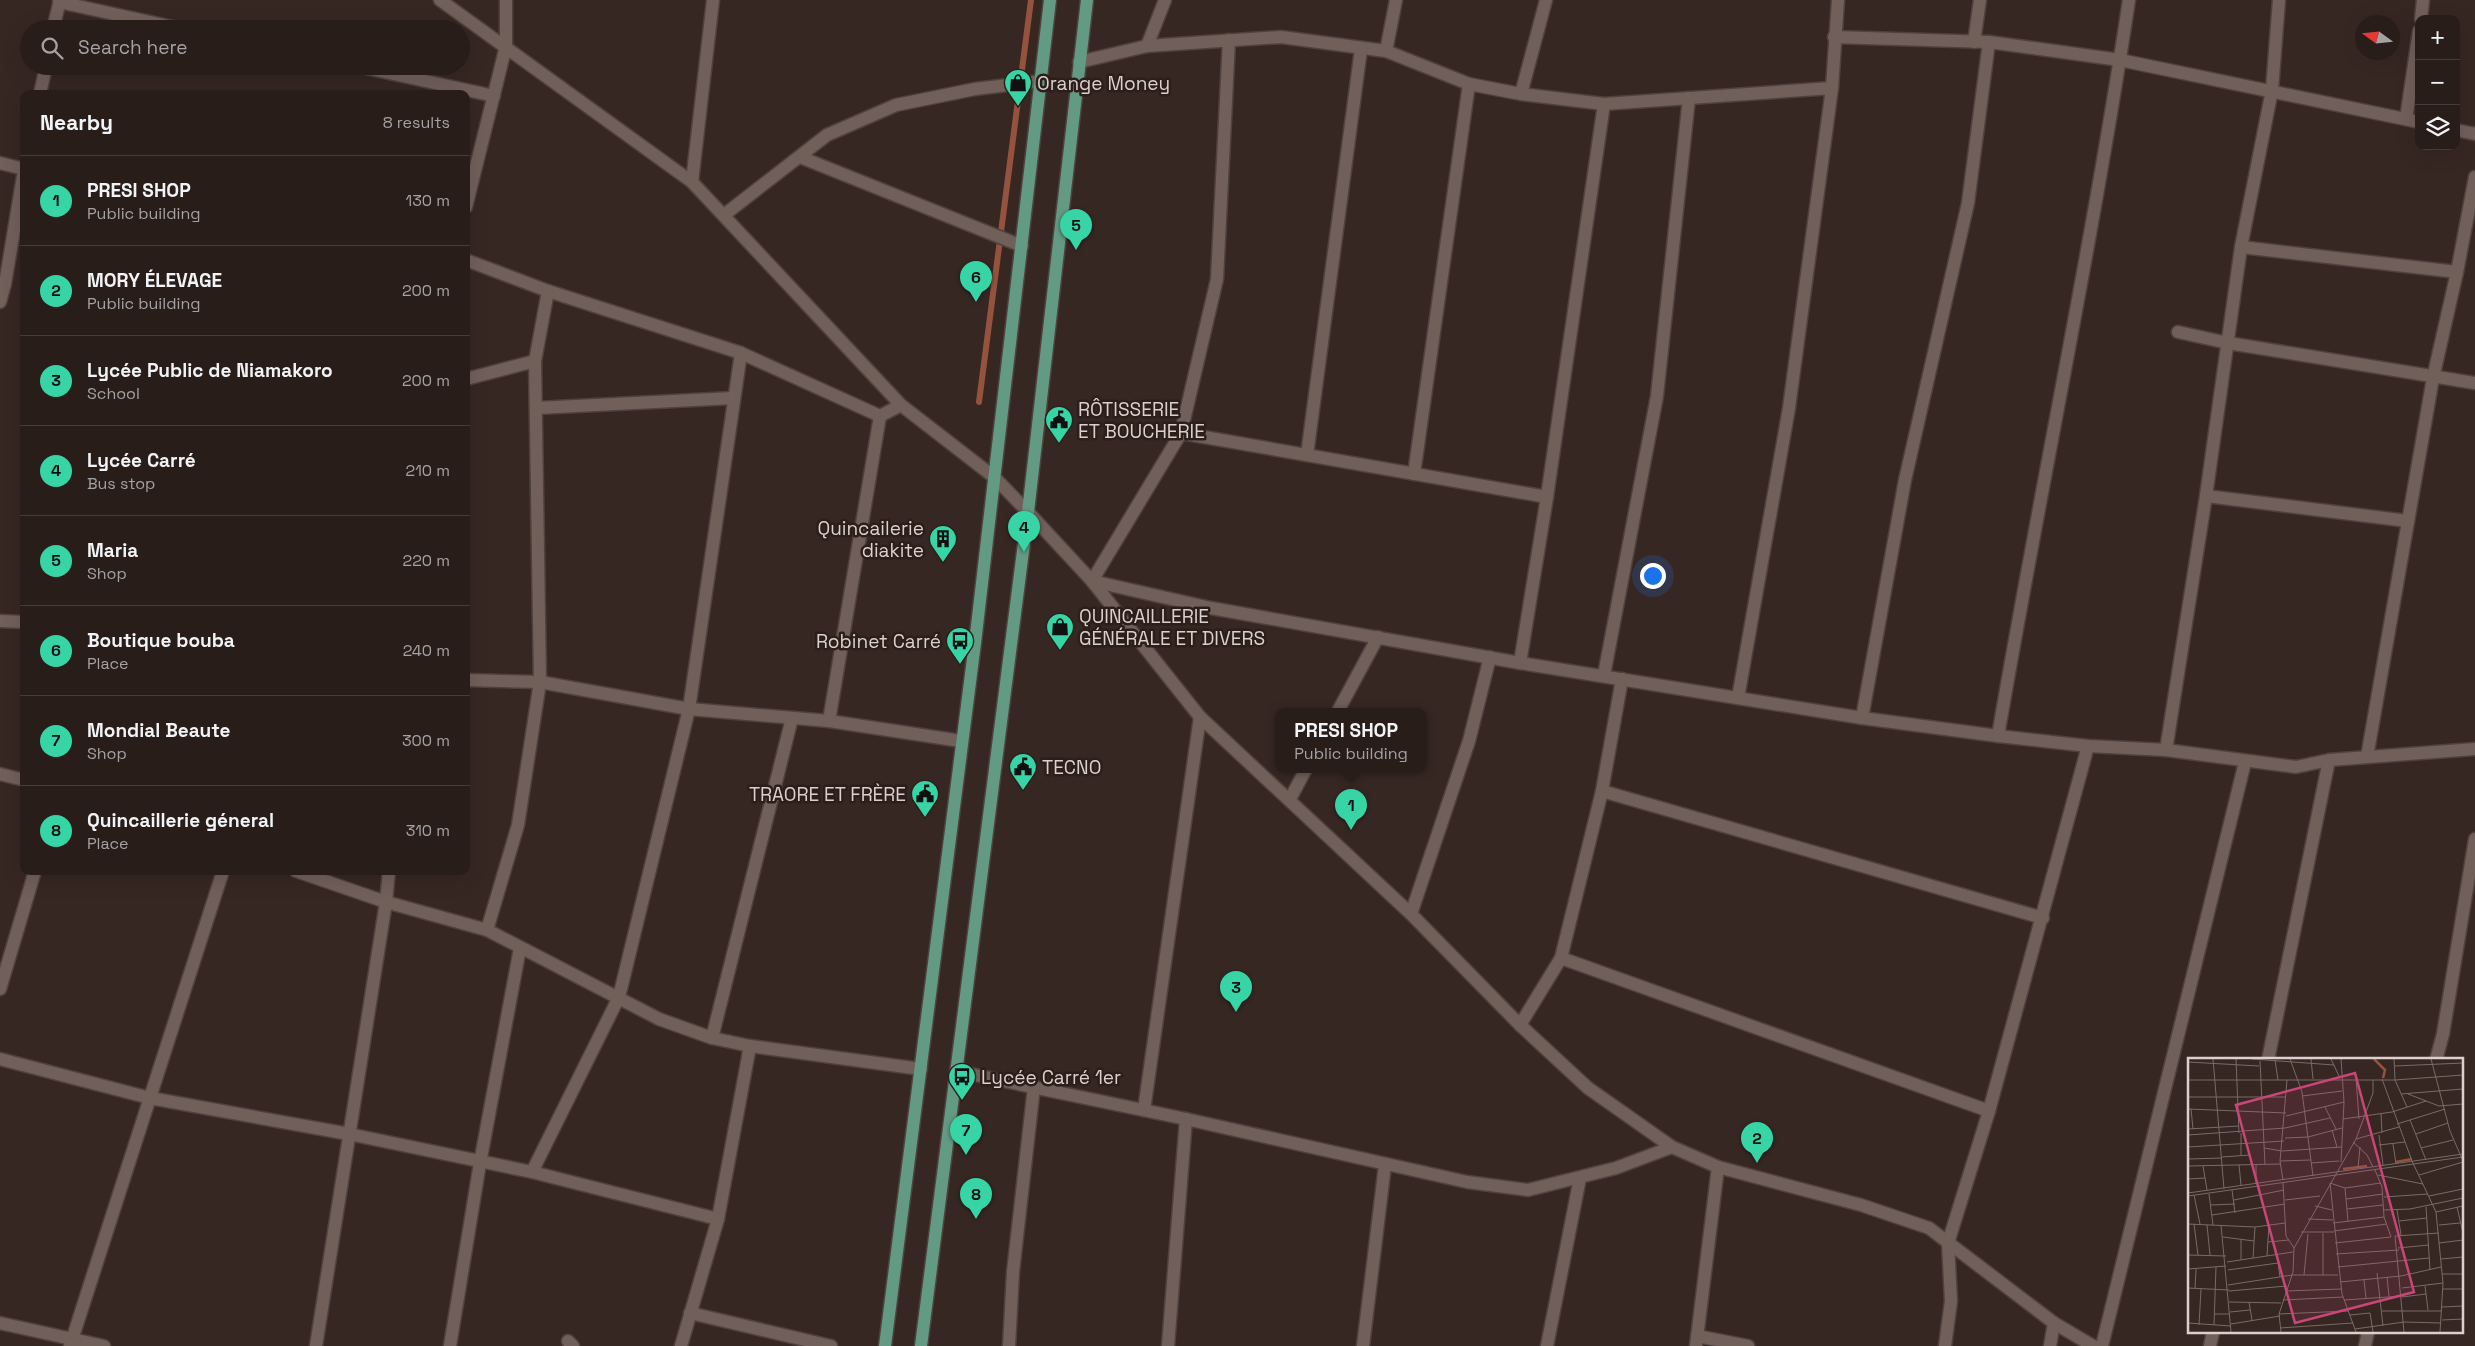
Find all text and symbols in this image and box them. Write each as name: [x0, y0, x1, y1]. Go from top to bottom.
north arrow: [2355, 15, 2400, 60]
map controls: [2415, 15, 2460, 150]
button: +: [2415, 15, 2460, 60]
search box: [20, 20, 470, 75]
icon: search: [38, 34, 66, 62]
text: Search here: [78, 35, 188, 60]
button: −: [2415, 60, 2460, 105]
shop icon: Orange Money: [1003, 68, 1033, 107]
place label: Orange Money: [1037, 71, 1170, 96]
button: layers: [2415, 105, 2460, 150]
text: Nearby: [40, 109, 113, 136]
text: 8 results: [383, 112, 450, 133]
text: PRESI SHOP: [87, 178, 191, 203]
text: 1: [52, 190, 60, 211]
text: 130 m: [406, 190, 450, 211]
text: Public building: [87, 203, 200, 224]
pin: 5: [1060, 209, 1092, 250]
pin: 6: [960, 261, 992, 302]
text: MORY ÉLEVAGE: [87, 268, 222, 293]
text: 2: [51, 280, 61, 301]
text: 200 m: [402, 280, 450, 301]
text: Public building: [87, 293, 200, 314]
text: Lycée Public de Niamakoro: [87, 358, 333, 383]
text: 3: [51, 370, 61, 391]
text: 200 m: [402, 370, 450, 391]
text: School: [87, 383, 140, 404]
place label: RÔTISSERIE ET BOUCHERIE: [1078, 397, 1205, 444]
public building icon: RÔTISSERIE ET BOUCHERIE: [1044, 405, 1074, 444]
text: Lycée Carré: [87, 448, 196, 473]
text: 4: [51, 460, 61, 481]
text: 210 m: [406, 460, 450, 481]
text: Bus stop: [87, 473, 155, 494]
pin: 4: [1008, 511, 1040, 552]
place label: Quincailerie diakite: [817, 516, 924, 563]
building icon: Quincailerie diakite: [928, 524, 958, 563]
text: Maria: [87, 538, 138, 563]
text: 5: [51, 550, 61, 571]
text: 220 m: [403, 550, 450, 571]
text: Shop: [87, 563, 127, 584]
your location: [1640, 563, 1666, 589]
place label: QUINCAILLERIE GÉNÉRALE ET DIVERS: [1079, 604, 1265, 651]
shop icon: QUINCAILLERIE GÉNÉRALE ET DIVERS: [1045, 612, 1075, 651]
bus stop icon: Robinet Carré: [945, 626, 975, 665]
text: Boutique bouba: [87, 628, 235, 653]
place label: Robinet Carré: [816, 629, 941, 654]
text: 6: [51, 640, 61, 661]
text: 240 m: [403, 640, 450, 661]
text: Place: [87, 653, 129, 674]
popup: [1275, 708, 1427, 773]
text: Mondial Beaute: [87, 718, 230, 743]
text: PRESI SHOP: [1294, 718, 1398, 743]
text: 7: [52, 730, 60, 751]
text: 300 m: [402, 730, 450, 751]
text: Shop: [87, 743, 127, 764]
text: Public building: [1294, 743, 1408, 764]
public building icon: TECNO: [1008, 752, 1038, 791]
place label: TECNO: [1042, 755, 1101, 780]
public building icon: TRAORE ET FRÈRE: [910, 779, 940, 818]
place label: TRAORE ET FRÈRE: [749, 782, 906, 807]
pin: 1: [1335, 789, 1367, 830]
text: Quincaillerie géneral: [87, 808, 274, 833]
text: 8: [51, 820, 61, 841]
text: 310 m: [406, 820, 450, 841]
text: Place: [87, 833, 129, 854]
pin: 3: [1220, 971, 1252, 1012]
inset map: [2188, 1058, 2462, 1334]
bus stop icon: Lycée Carré 1er: [947, 1062, 977, 1101]
place label: Lycée Carré 1er: [981, 1065, 1121, 1090]
pin: 7: [950, 1114, 982, 1155]
pin: 2: [1741, 1122, 1773, 1163]
pin: 8: [960, 1178, 992, 1219]

